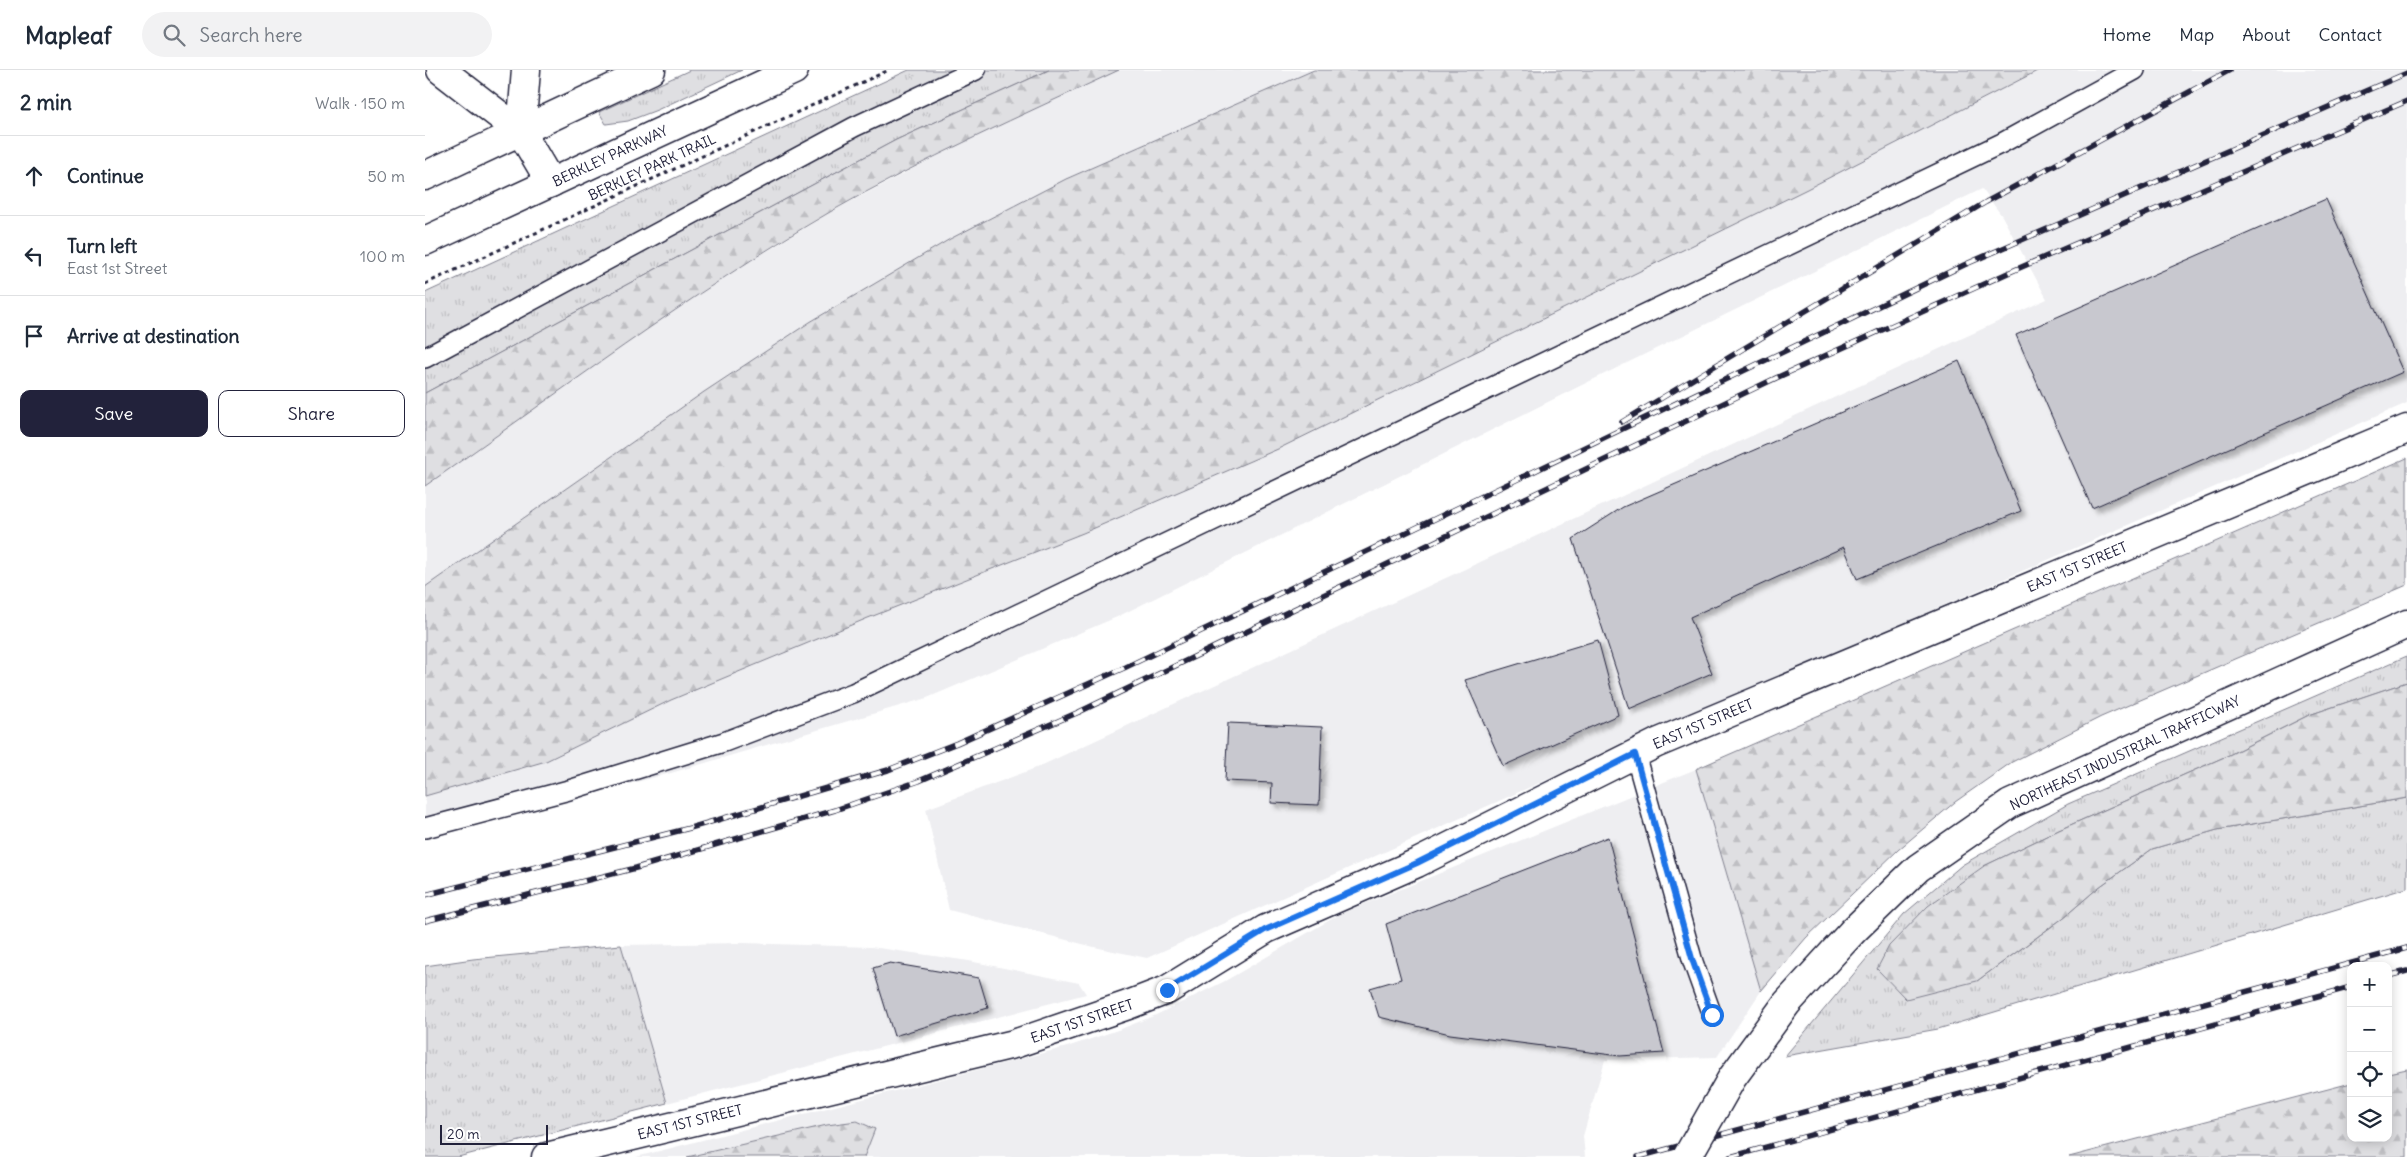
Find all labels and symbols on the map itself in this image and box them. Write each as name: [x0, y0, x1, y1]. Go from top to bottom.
street label: BERKLEY PARKWAY: [550, 121, 671, 191]
street label: BERKLEY PARK TRAIL: [585, 129, 719, 204]
street label: EAST 1ST STREET: [2024, 538, 2130, 596]
street label: NORTHEAST INDUSTRIAL TRAFFICWAY: [2007, 691, 2243, 814]
street label: EAST 1ST STREET: [1650, 695, 1756, 753]
route end: [1156, 979, 1179, 1002]
street label: EAST 1ST STREET: [1028, 995, 1136, 1047]
route start: [1701, 1004, 1724, 1027]
street label: EAST 1ST STREET: [636, 1100, 744, 1144]
scale bar: [440, 1122, 547, 1145]

